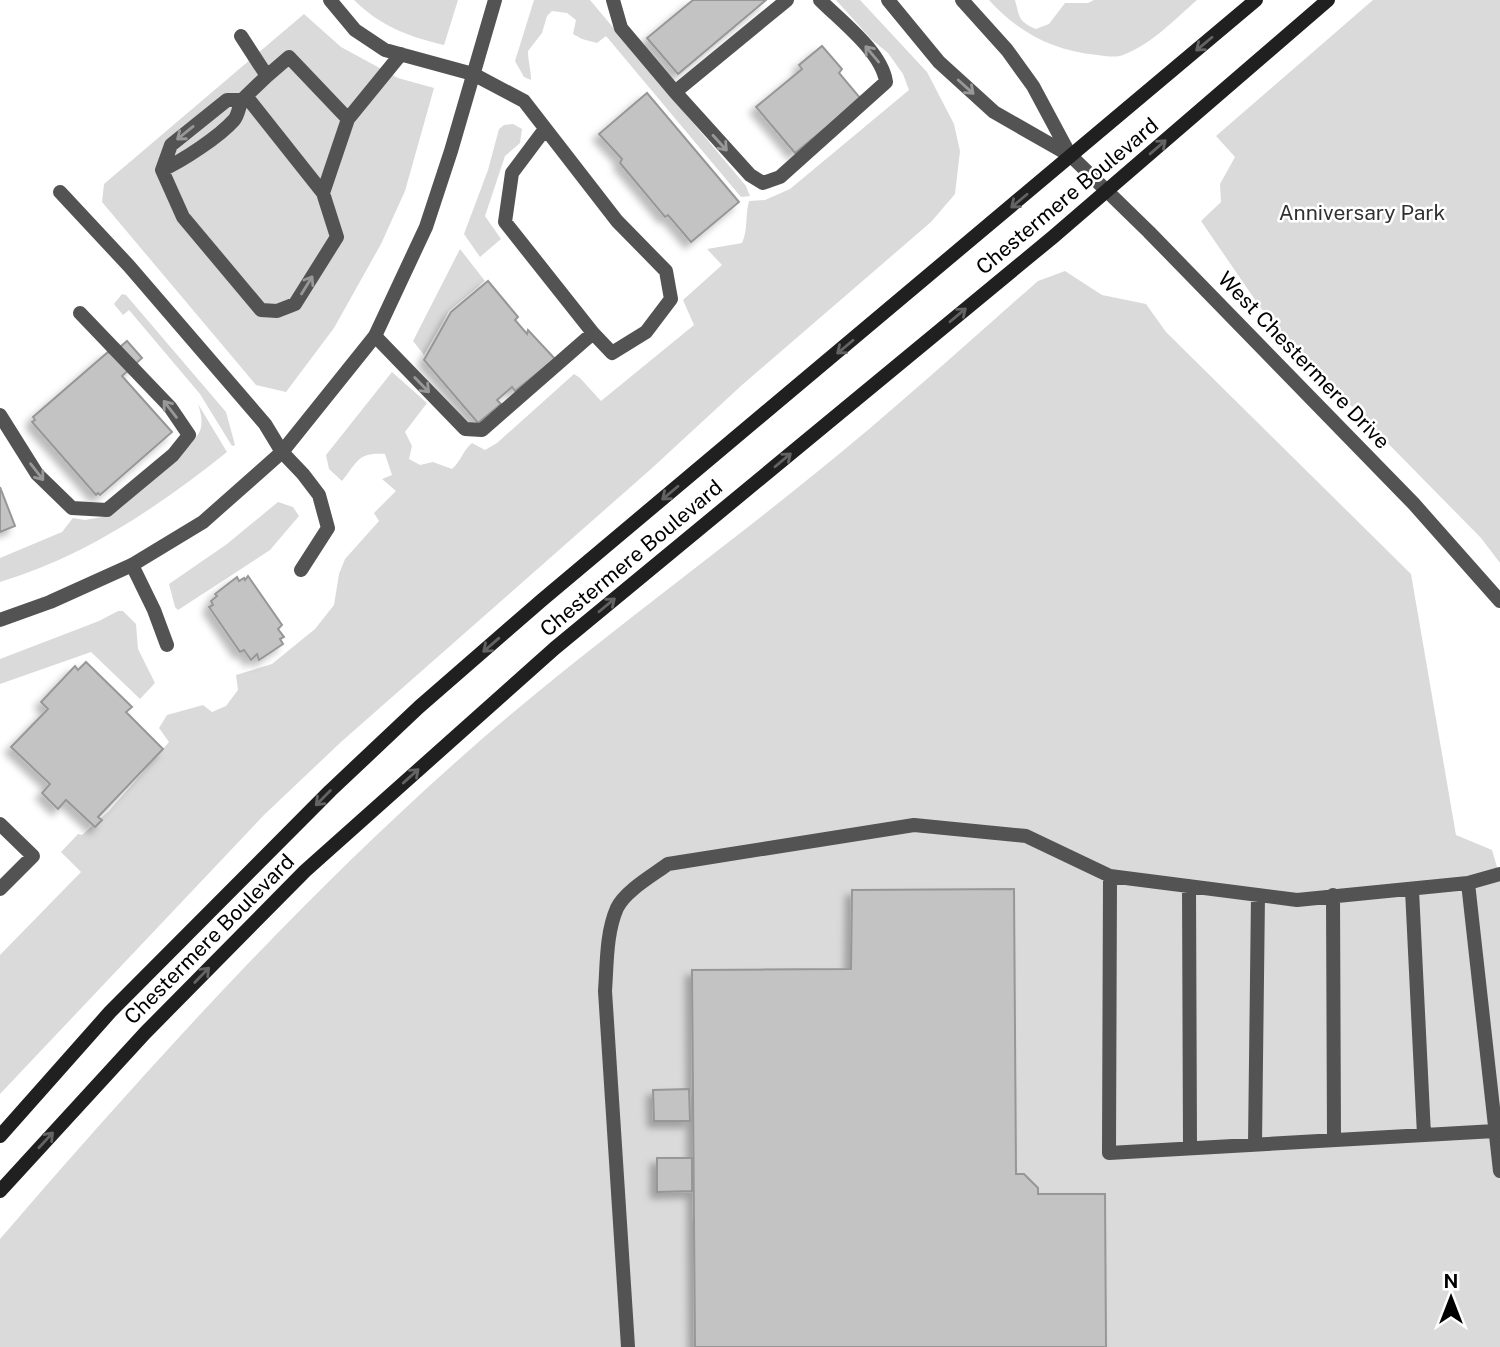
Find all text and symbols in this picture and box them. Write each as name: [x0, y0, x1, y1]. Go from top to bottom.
one-way arrow: [1195, 36, 1213, 52]
one-way arrow: [864, 45, 880, 63]
one-way arrow: [957, 79, 975, 95]
street label: Chestermere Boulevard: [971, 112, 1163, 280]
one-way arrow: [177, 125, 195, 141]
one-way arrow: [712, 134, 729, 151]
one-way arrow: [1149, 139, 1167, 155]
one-way arrow: [1010, 193, 1028, 209]
park label: Anniversary Park: [1279, 200, 1445, 225]
street label: West Chestermere Drive: [1213, 266, 1395, 454]
one-way arrow: [301, 275, 315, 295]
one-way arrow: [949, 307, 967, 323]
one-way arrow: [836, 339, 854, 355]
one-way arrow: [414, 376, 431, 393]
one-way arrow: [163, 401, 178, 419]
one-way arrow: [773, 452, 791, 468]
one-way arrow: [30, 462, 45, 480]
street label: Chestermere Boulevard: [535, 474, 727, 642]
one-way arrow: [661, 485, 679, 501]
one-way arrow: [598, 597, 616, 612]
one-way arrow: [482, 637, 500, 653]
one-way arrow: [401, 768, 419, 784]
one-way arrow: [314, 790, 331, 807]
street label: Chestermere Boulevard: [119, 849, 299, 1029]
one-way arrow: [194, 967, 211, 984]
one-way arrow: [38, 1132, 54, 1150]
north arrow: [1416, 1263, 1486, 1333]
text: N: [1444, 1270, 1458, 1292]

